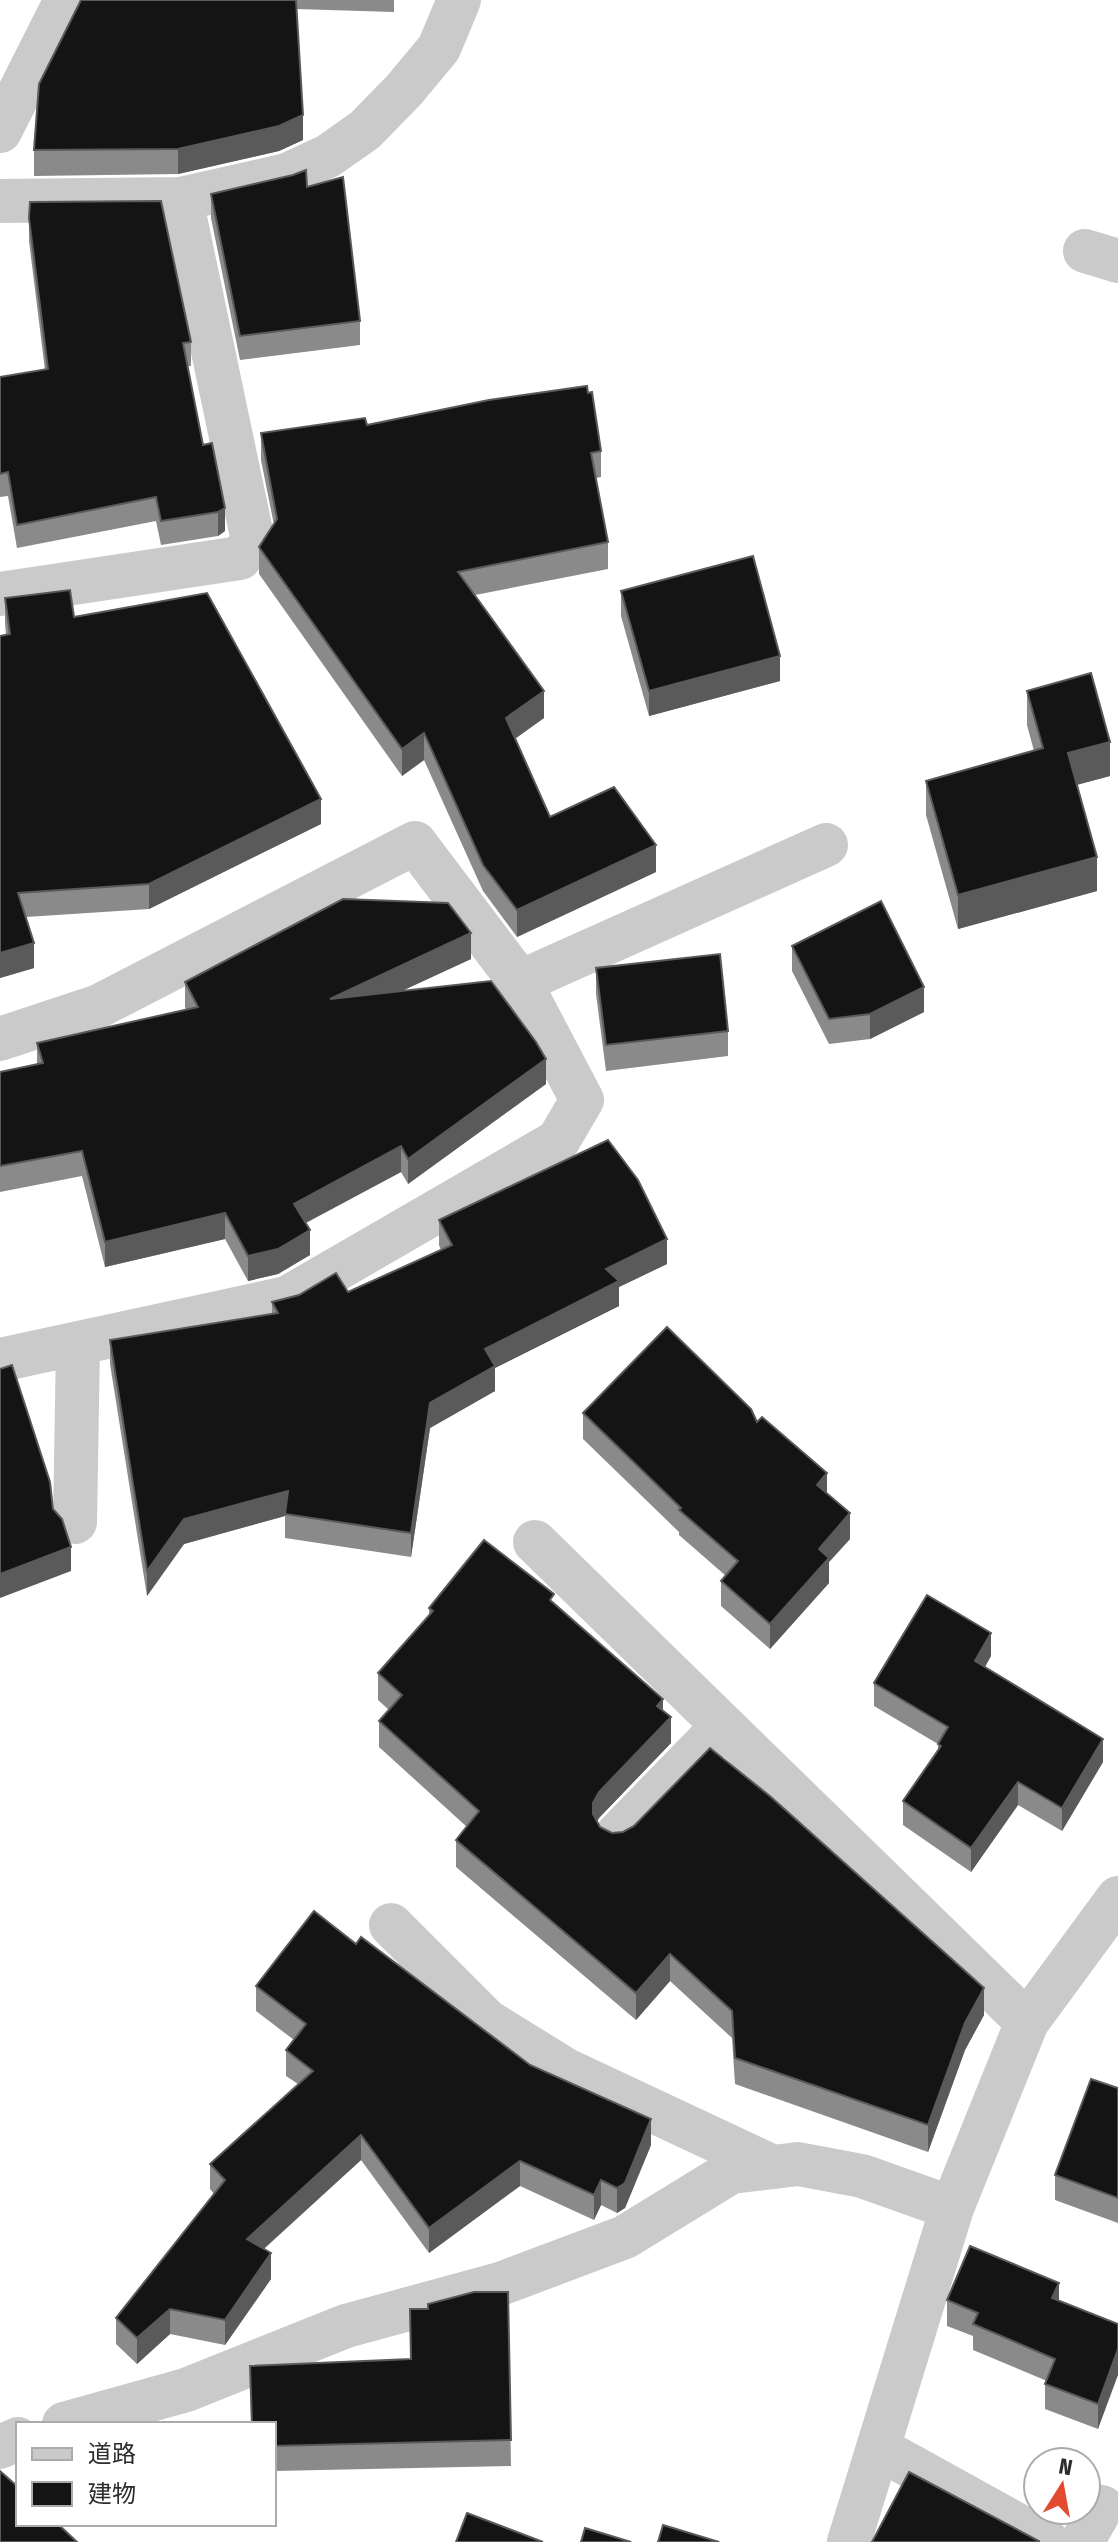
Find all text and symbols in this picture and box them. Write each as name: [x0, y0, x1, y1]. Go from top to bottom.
legend: [16, 2422, 276, 2526]
text: 道路: [88, 2440, 136, 2468]
north arrow: [1022, 2446, 1102, 2526]
text: N: [1057, 2452, 1075, 2481]
text: 建物: [88, 2480, 136, 2508]

